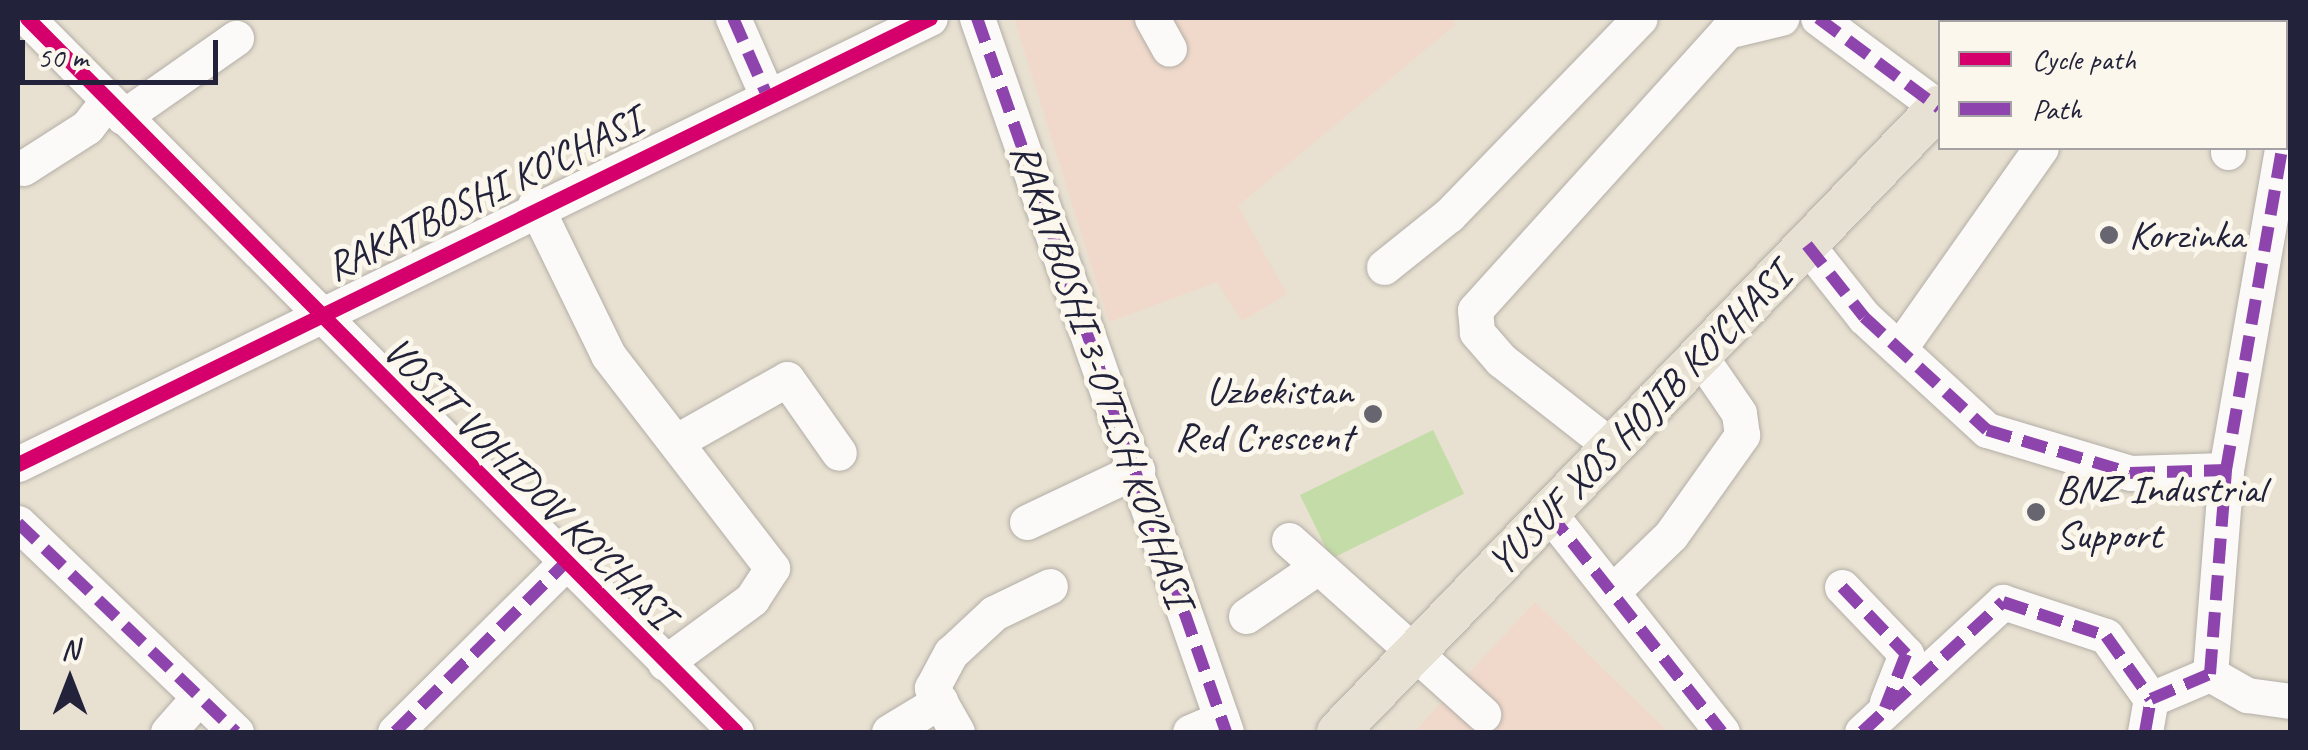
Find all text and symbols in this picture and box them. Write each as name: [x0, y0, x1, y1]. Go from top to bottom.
scale bar: [25, 20, 222, 82]
legend: [1938, 20, 2288, 150]
text: 50 m: [37, 38, 88, 76]
text: Cycle path: [2032, 40, 2136, 78]
text: Path: [2032, 90, 2081, 128]
street label: RAKATBOSHI KO'CHASI: [318, 97, 650, 291]
street label: RAKATBOSHI 3-O'TISH KO'CHASI: [1000, 137, 1204, 613]
place label: Korzinka: [2129, 211, 2245, 259]
marker: Korzinka: [2098, 224, 2120, 246]
street label: YUSUF XOS HOJIB KO'CHASI: [1477, 253, 1801, 585]
street label: VOSIT VOHIDOV KO'CHASI: [374, 327, 684, 637]
place label: Uzbekistan Red Crescent: [1174, 367, 1353, 461]
marker: Uzbekistan Red Crescent: [1362, 403, 1384, 425]
place label: BNZ Industrial Support: [2056, 465, 2265, 559]
marker: BNZ Industrial Support: [2025, 501, 2047, 523]
north arrow: [20, 630, 120, 730]
text: N: [61, 632, 79, 667]

